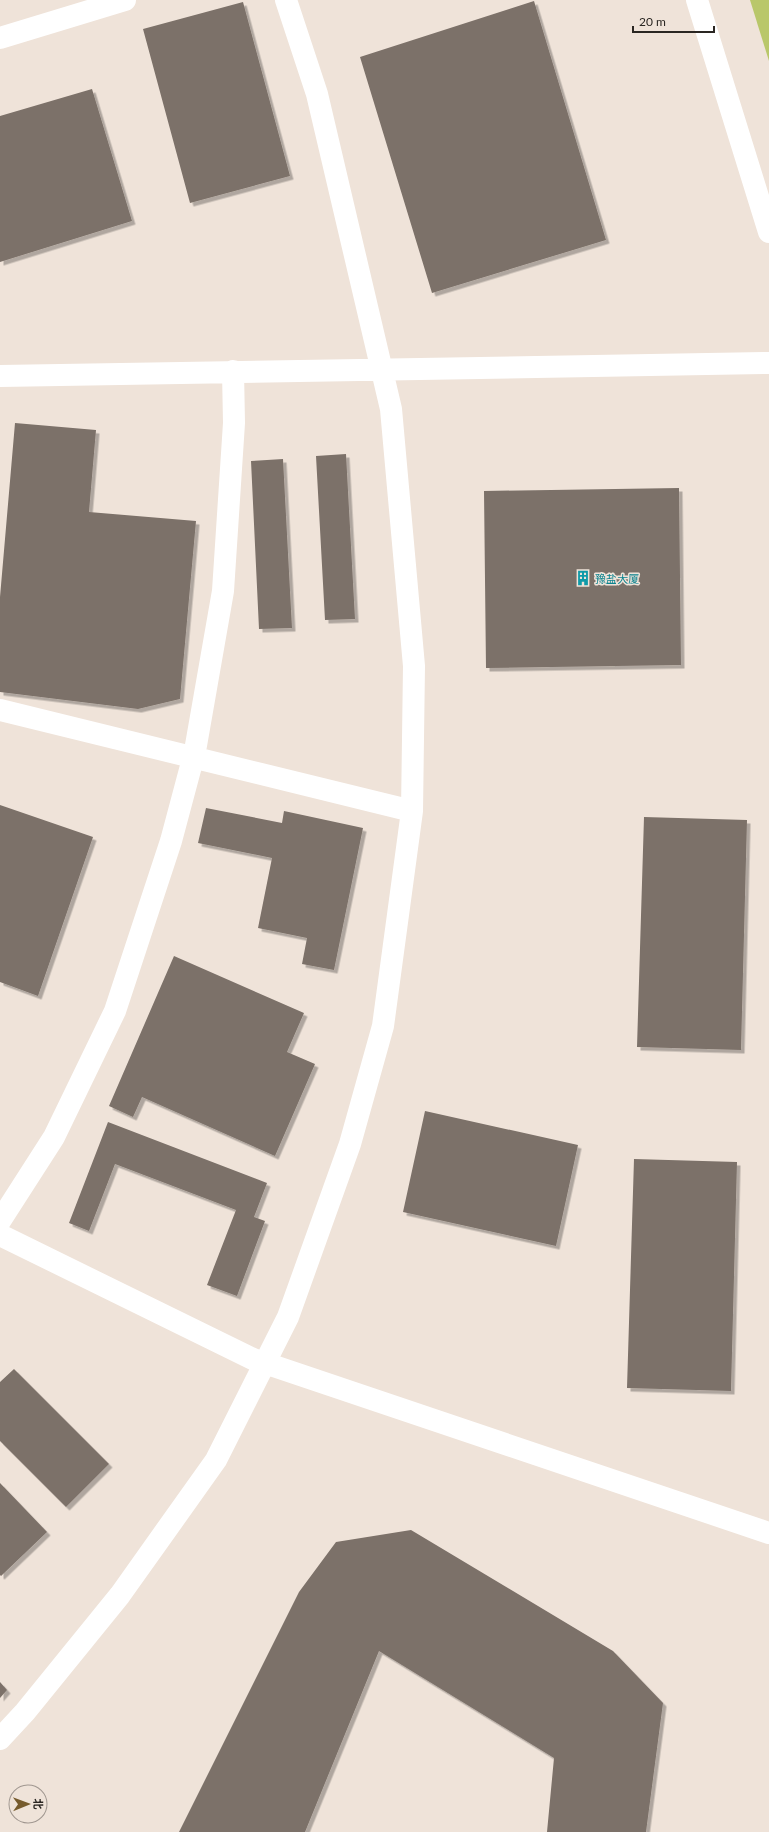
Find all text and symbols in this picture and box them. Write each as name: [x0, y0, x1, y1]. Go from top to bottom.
scale bar: [633, 8, 714, 34]
text: 20 m: [639, 14, 666, 29]
building icon: 豫盐大厦: [574, 569, 592, 587]
place label: 豫盐大厦: [595, 572, 639, 585]
north arrow: [8, 1784, 48, 1824]
text: 北: [32, 1798, 45, 1809]

